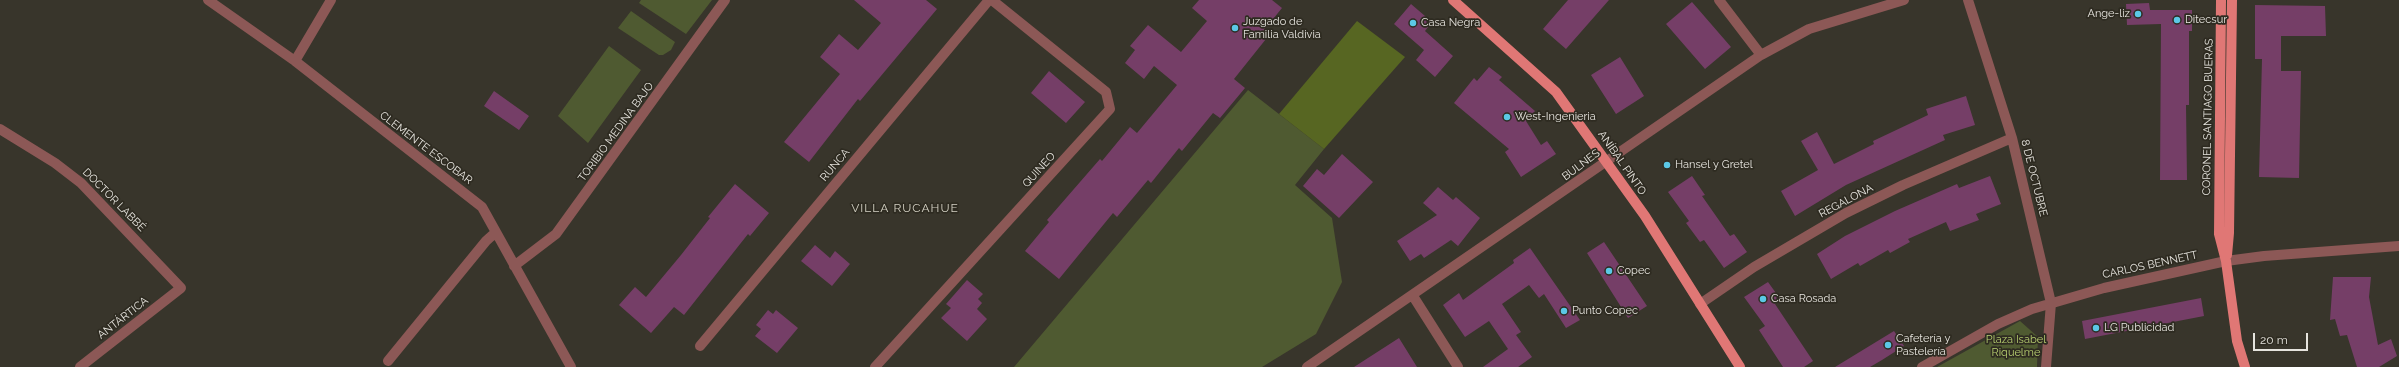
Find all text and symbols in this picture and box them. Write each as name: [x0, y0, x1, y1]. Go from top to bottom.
place label: Ange-liz: [2087, 7, 2130, 21]
marker: Ange-liz: [2133, 9, 2143, 19]
place label: Ditecsur: [2185, 13, 2227, 27]
place label: Juzgado de Familia Valdivia: [1243, 15, 1321, 41]
marker: Ditecsur: [2172, 15, 2182, 25]
place label: Casa Negra: [1421, 16, 1480, 30]
marker: Casa Negra: [1408, 18, 1418, 28]
marker: Juzgado de Familia Valdivia: [1230, 23, 1240, 33]
street label: CORONEL SANTIAGO BUERAS: [2200, 38, 2216, 196]
street label: TORIBIO MEDINA BAJO: [576, 80, 656, 184]
street label: CLEMENTE ESCOBAR: [377, 109, 475, 187]
place label: West-Ingenieria: [1515, 110, 1596, 124]
marker: West-Ingenieria: [1502, 112, 1512, 122]
street label: ANÍBAL PINTO: [1595, 128, 1649, 198]
street label: 8 DE OCTUBRE: [2018, 138, 2050, 218]
street label: RUNCA: [817, 146, 853, 184]
street label: BULNES: [1560, 147, 1602, 183]
street label: QUINEO: [1020, 150, 1058, 190]
place label: Hansel y Gretel: [1675, 158, 1753, 172]
marker: Hansel y Gretel: [1662, 160, 1672, 170]
street label: DOCTOR LABBÉ: [80, 166, 148, 234]
street label: REGALONA: [1817, 181, 1875, 221]
district label: VILLA RUCAHUE: [851, 201, 959, 215]
street label: CARLOS BENNETT: [2101, 248, 2199, 282]
place label: Copec: [1617, 264, 1650, 278]
marker: Copec: [1604, 266, 1614, 276]
place label: Casa Rosada: [1771, 292, 1836, 306]
street label: ANTÁRTICA: [95, 294, 151, 342]
marker: Casa Rosada: [1758, 294, 1768, 304]
place label: Punto Copec: [1572, 304, 1638, 318]
marker: Punto Copec: [1559, 306, 1569, 316]
place label: LG Publicidad: [2104, 321, 2174, 335]
marker: LG Publicidad: [2091, 323, 2101, 333]
scale bar: [2255, 325, 2310, 351]
place label: Cafetería y Pastelería: [1896, 332, 1950, 358]
park label: Plaza Isabel Riquelme: [1986, 333, 2046, 359]
text: 20 m: [2260, 333, 2288, 347]
marker: Cafetería y Pastelería: [1883, 340, 1893, 350]

